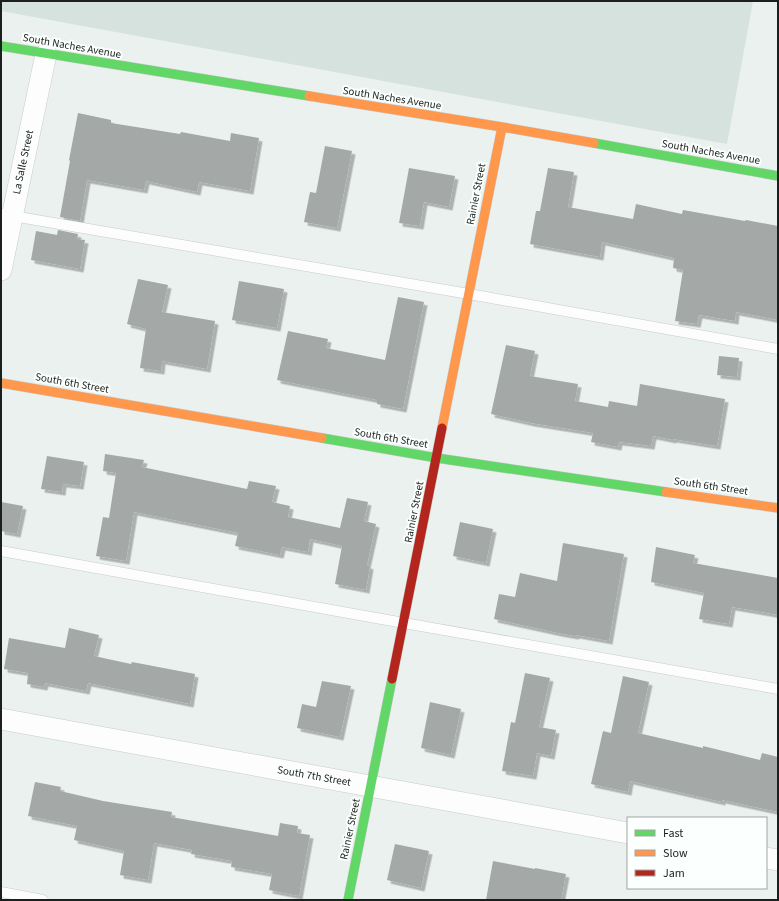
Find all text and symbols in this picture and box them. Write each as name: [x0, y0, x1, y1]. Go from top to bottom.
street label: South Naches Avenue: [22, 30, 123, 62]
street label: South Naches Avenue: [342, 83, 443, 113]
street label: La Salle Street: [9, 128, 37, 196]
street label: South Naches Avenue: [661, 136, 762, 168]
street label: Rainier Street: [463, 162, 489, 226]
street label: South 6th Street: [34, 369, 110, 397]
street label: South 6th Street: [353, 424, 429, 452]
street label: South 6th Street: [673, 473, 749, 499]
street label: Rainier Street: [401, 480, 427, 544]
street label: South 7th Street: [276, 762, 352, 790]
street label: Rainier Street: [336, 797, 364, 861]
legend: [627, 817, 767, 889]
text: Fast: [663, 825, 683, 842]
text: Slow: [663, 845, 688, 862]
text: Jam: [663, 865, 685, 882]

